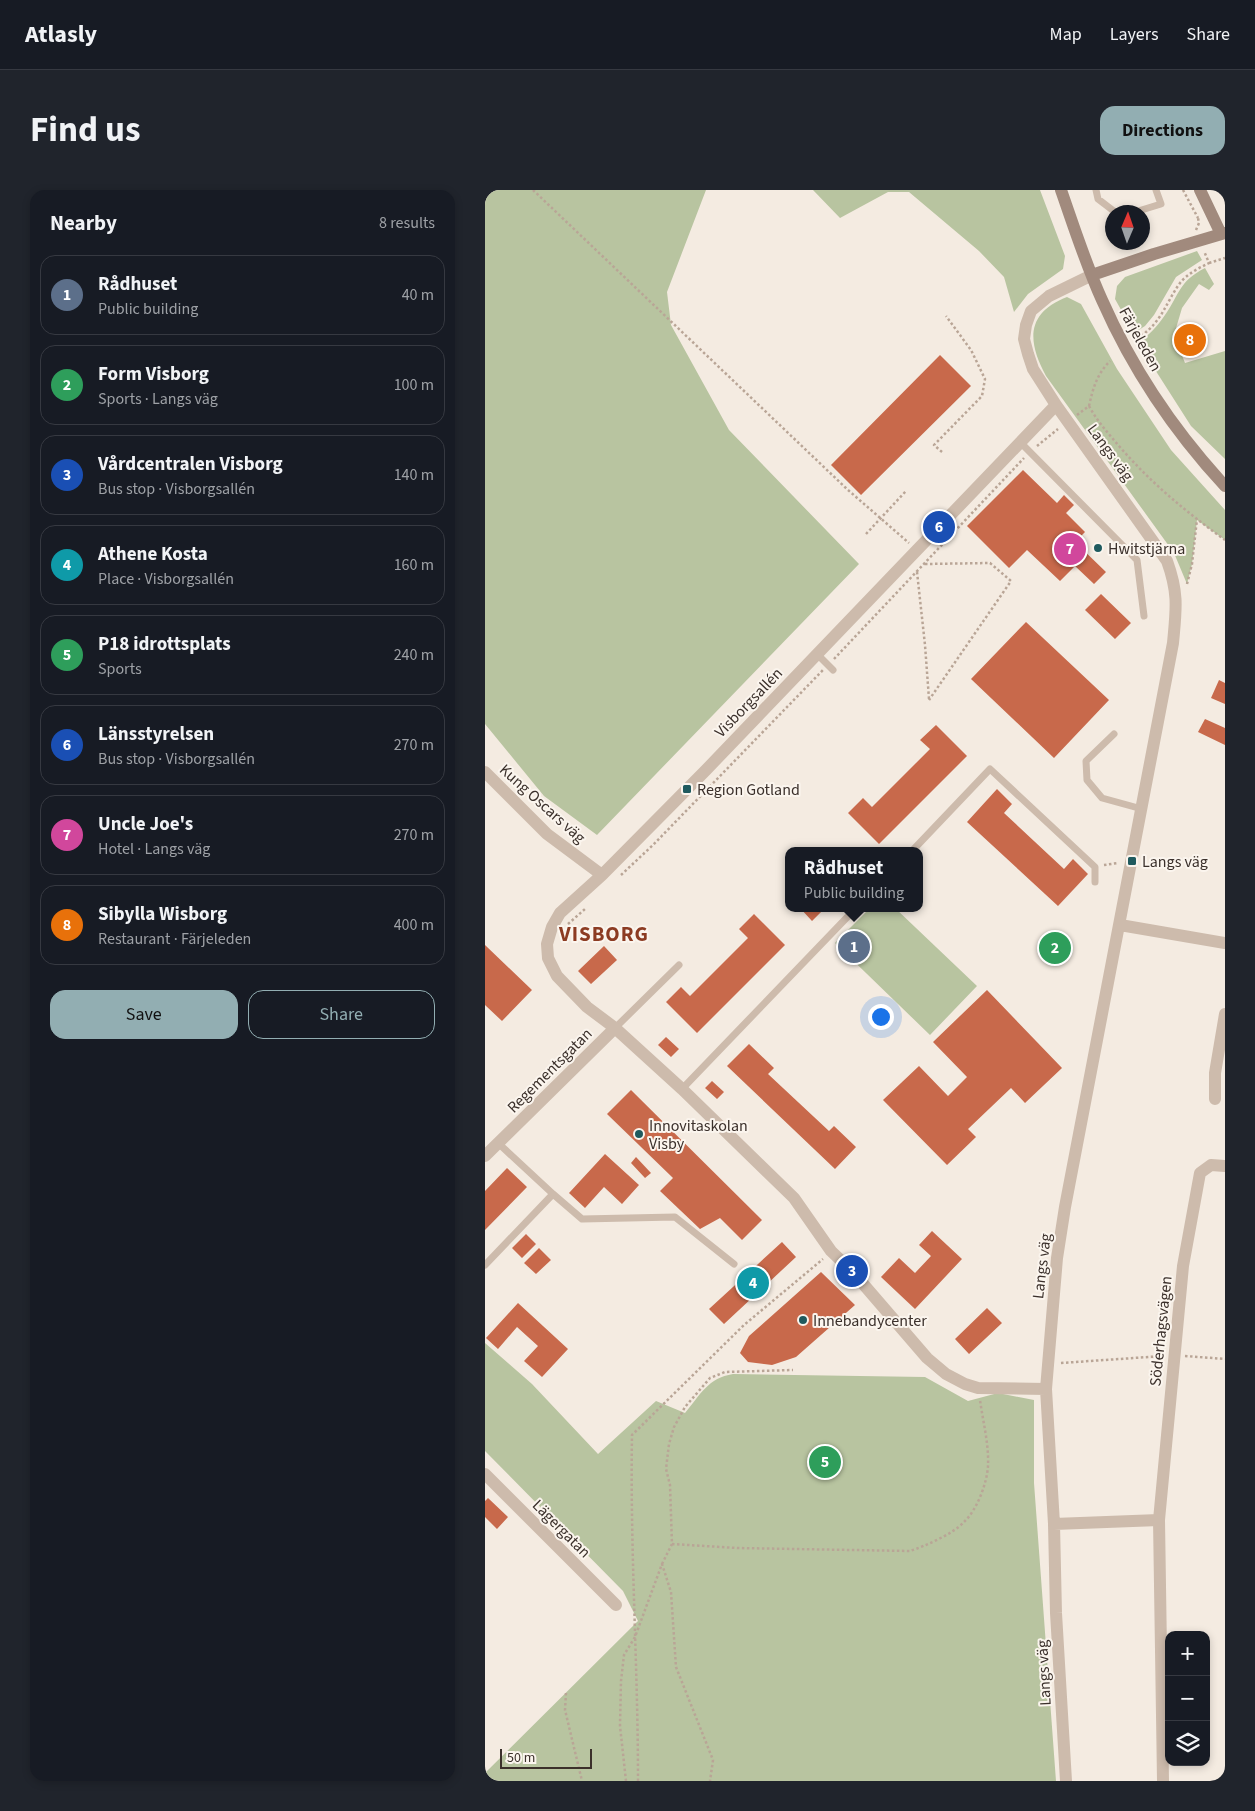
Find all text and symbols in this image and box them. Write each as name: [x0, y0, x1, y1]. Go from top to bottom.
text: Atlasly: [25, 17, 97, 52]
text: Map: [1050, 22, 1082, 47]
text: Layers: [1110, 22, 1159, 47]
text: Share: [1187, 22, 1230, 47]
text: Find us: [30, 105, 140, 155]
button: Directions: [1100, 106, 1225, 155]
north arrow: [1105, 205, 1150, 250]
text: Nearby: [50, 208, 117, 238]
text: 8 results: [379, 212, 435, 234]
text: Rådhuset: [98, 271, 177, 298]
text: 1: [63, 284, 71, 306]
text: 40 m: [402, 284, 434, 306]
text: Public building: [98, 298, 198, 320]
street label: Färjeleden: [1113, 303, 1167, 376]
pin: 8: [1174, 321, 1206, 359]
text: Form Visborg: [98, 361, 209, 388]
text: 2: [63, 374, 71, 396]
text: 100 m: [394, 374, 434, 396]
text: Sports · Langs väg: [98, 388, 218, 410]
street label: Langs väg: [1082, 419, 1138, 486]
text: Vårdcentralen Visborg: [98, 451, 283, 478]
text: 3: [63, 464, 71, 486]
text: 140 m: [394, 464, 434, 486]
text: Bus stop · Visborgsallén: [98, 478, 255, 500]
pin: 6: [923, 508, 955, 546]
pin: 7: [1054, 530, 1086, 568]
place label: Hwitstjärna: [1108, 538, 1185, 560]
text: Athene Kosta: [98, 541, 208, 568]
marker: Hwitstjärna: [1092, 542, 1104, 554]
text: 4: [63, 554, 71, 576]
text: 160 m: [394, 554, 434, 576]
text: Place · Visborgsallén: [98, 568, 234, 590]
text: P18 idrottsplats: [98, 631, 231, 658]
text: 5: [63, 644, 71, 666]
text: 240 m: [394, 644, 434, 666]
text: Sports: [98, 658, 142, 680]
street label: Visborgsallén: [710, 663, 788, 743]
text: Länsstyrelsen: [98, 721, 214, 748]
text: 6: [63, 734, 71, 756]
text: 270 m: [394, 734, 434, 756]
text: Bus stop · Visborgsallén: [98, 748, 255, 770]
street label: Kung Oscars väg: [494, 759, 590, 848]
place label: Region Gotland: [697, 779, 800, 801]
marker: Region Gotland: [681, 783, 693, 795]
text: Uncle Joe's: [98, 811, 193, 838]
text: 7: [63, 824, 71, 846]
text: 270 m: [394, 824, 434, 846]
text: Hotel · Langs väg: [98, 838, 210, 860]
popup: [785, 847, 923, 912]
place label: Langs väg: [1142, 851, 1208, 873]
text: Rådhuset: [804, 855, 883, 882]
marker: Langs väg: [1126, 855, 1138, 867]
text: Public building: [804, 882, 904, 904]
text: Sibylla Wisborg: [98, 901, 227, 928]
text: 8: [63, 914, 71, 936]
text: 400 m: [394, 914, 434, 936]
district label: VISBORG: [558, 919, 649, 949]
text: Restaurant · Färjeleden: [98, 928, 251, 950]
pin: 1: [838, 928, 870, 966]
pin: 2: [1039, 929, 1071, 967]
button: Save: [50, 990, 238, 1039]
button: Share: [248, 990, 435, 1039]
your location: [868, 1004, 894, 1030]
street label: Regementsgatan: [502, 1023, 597, 1118]
place label: Innovitaskolan Visby: [649, 1115, 748, 1155]
marker: Innovitaskolan Visby: [633, 1128, 645, 1140]
street label: Langs väg: [1027, 1232, 1057, 1300]
pin: 3: [836, 1252, 868, 1290]
pin: 4: [737, 1264, 769, 1302]
street label: Söderhagsvägen: [1144, 1275, 1178, 1387]
place label: Innebandycenter: [813, 1310, 927, 1332]
marker: Innebandycenter: [797, 1314, 809, 1326]
pin: 5: [809, 1443, 841, 1481]
street label: Lägergatan: [527, 1495, 595, 1563]
map controls: [1165, 1631, 1210, 1766]
button: +: [1165, 1631, 1210, 1676]
street label: Langs väg: [1031, 1639, 1057, 1706]
button: −: [1165, 1676, 1210, 1721]
button: layers: [1165, 1721, 1210, 1766]
scale bar: [500, 1746, 593, 1769]
text: 50 m: [507, 1748, 535, 1768]

